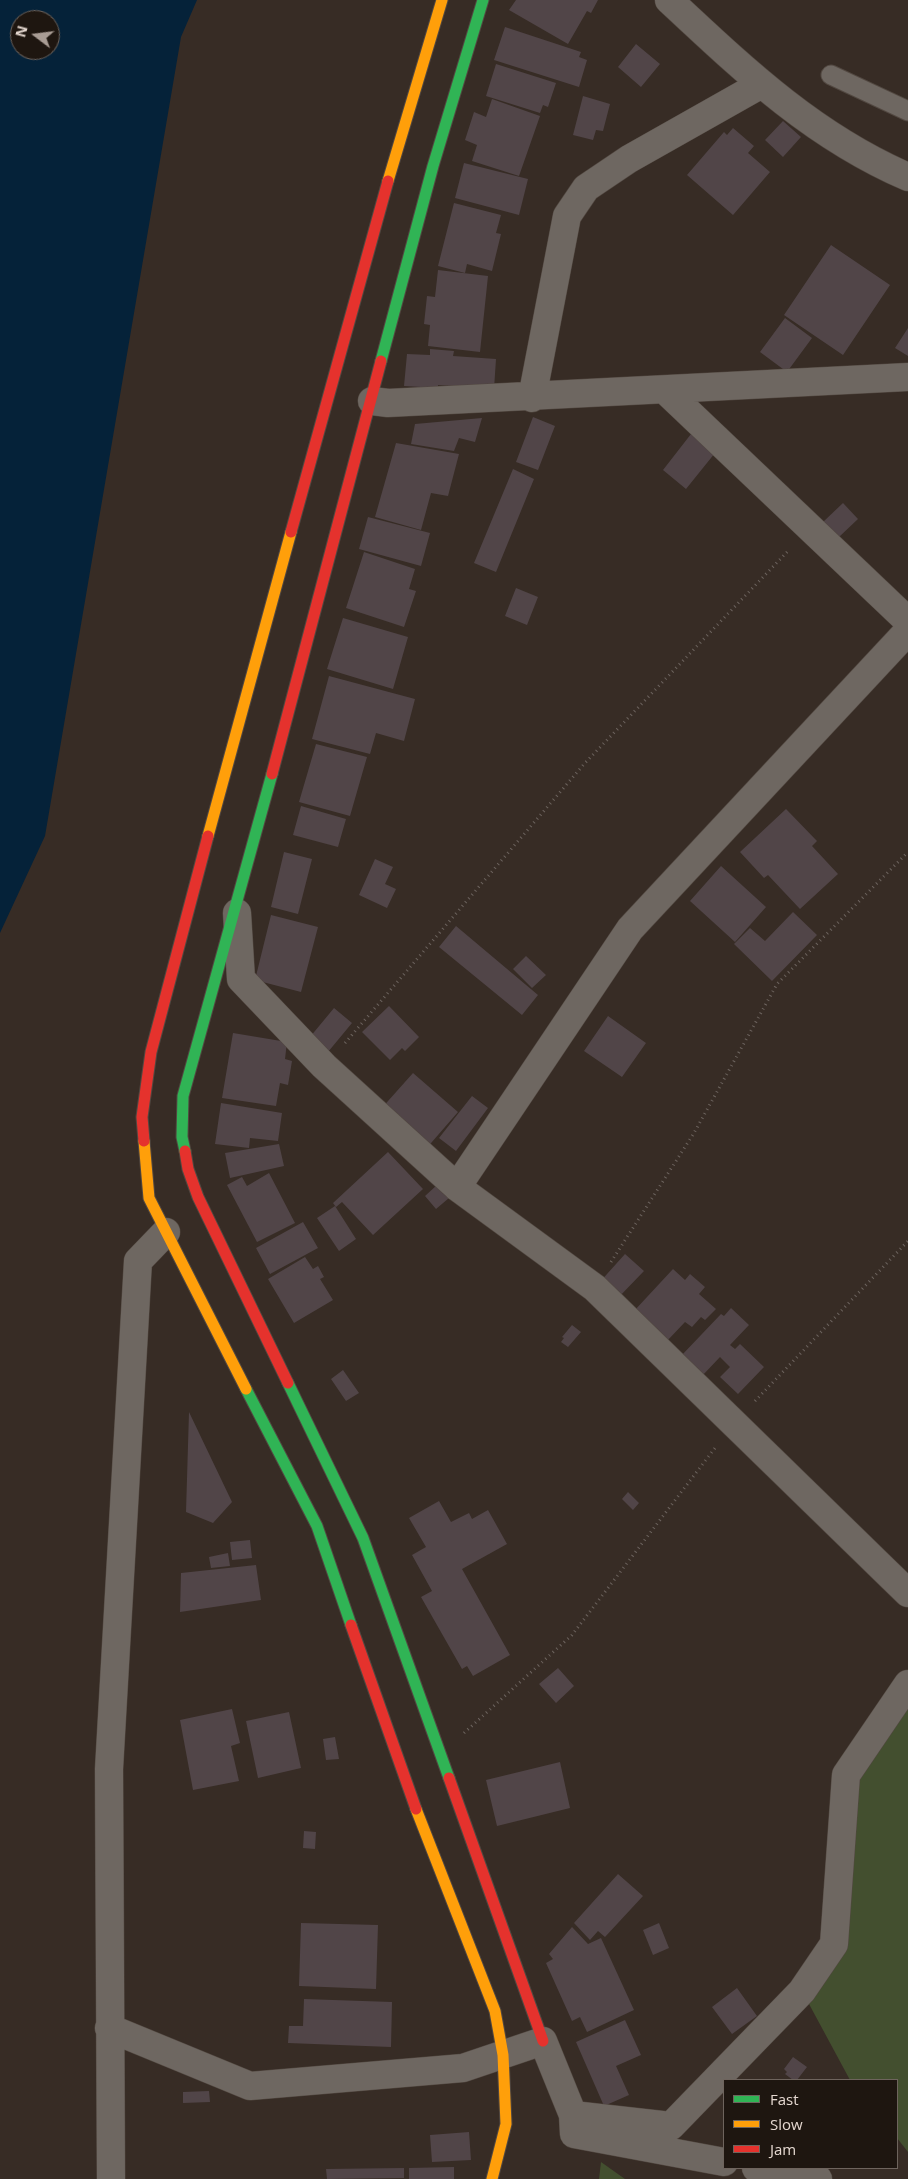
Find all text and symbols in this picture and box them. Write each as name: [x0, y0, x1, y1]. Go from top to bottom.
north arrow: [10, 10, 60, 60]
text: N: [10, 23, 32, 39]
legend: [723, 2079, 898, 2169]
text: Fast: [770, 2089, 799, 2109]
text: Slow: [770, 2114, 803, 2134]
text: Jam: [770, 2139, 796, 2159]

